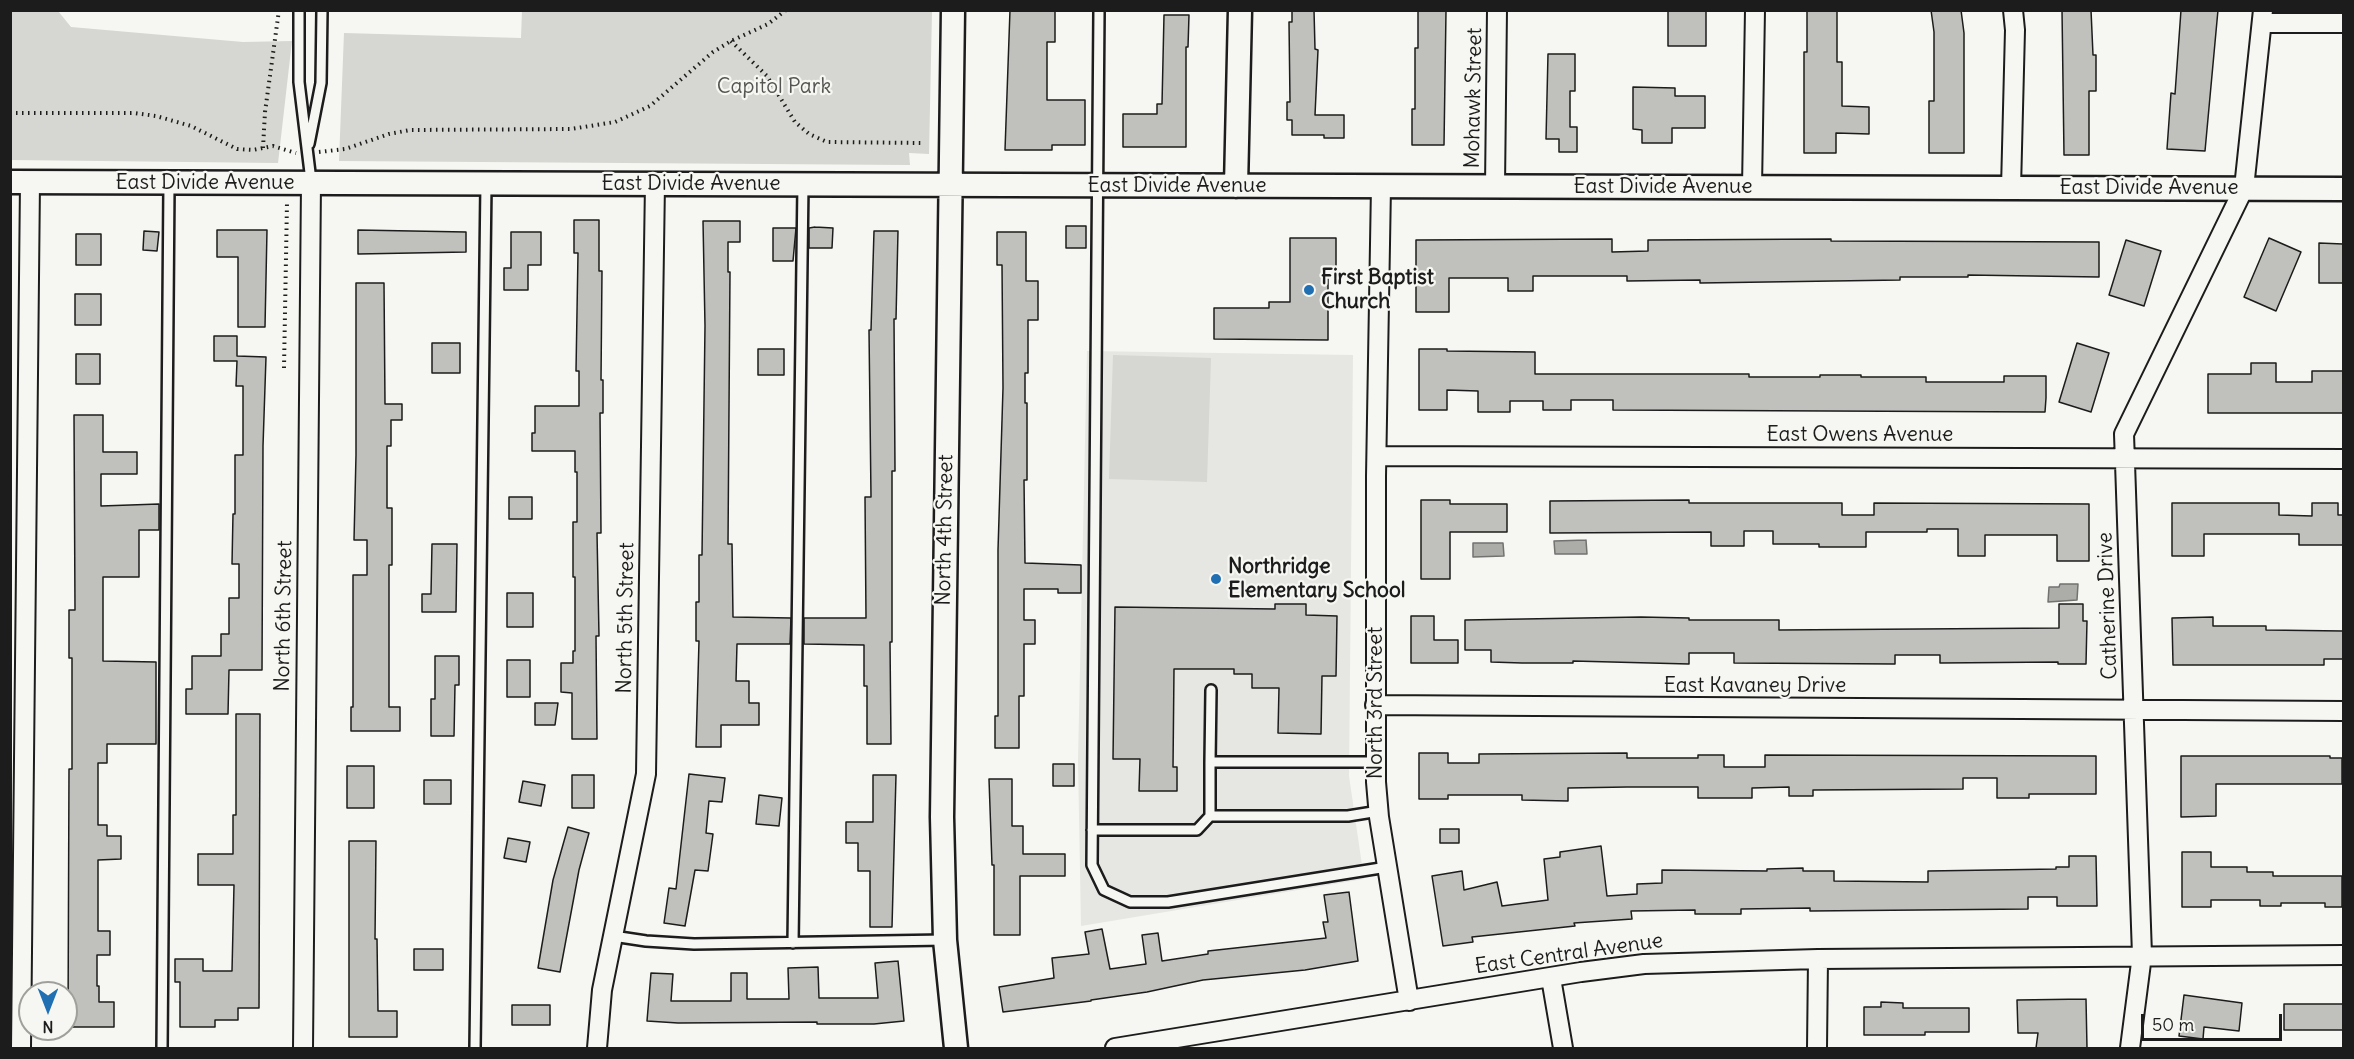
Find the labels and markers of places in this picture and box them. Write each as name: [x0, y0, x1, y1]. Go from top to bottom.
place label: First Baptist Church: [1321, 265, 1434, 315]
marker: First Baptist Church: [1302, 283, 1316, 297]
place label: Northridge Elementary School: [1228, 554, 1405, 604]
marker: Northridge Elementary School: [1209, 572, 1223, 586]

